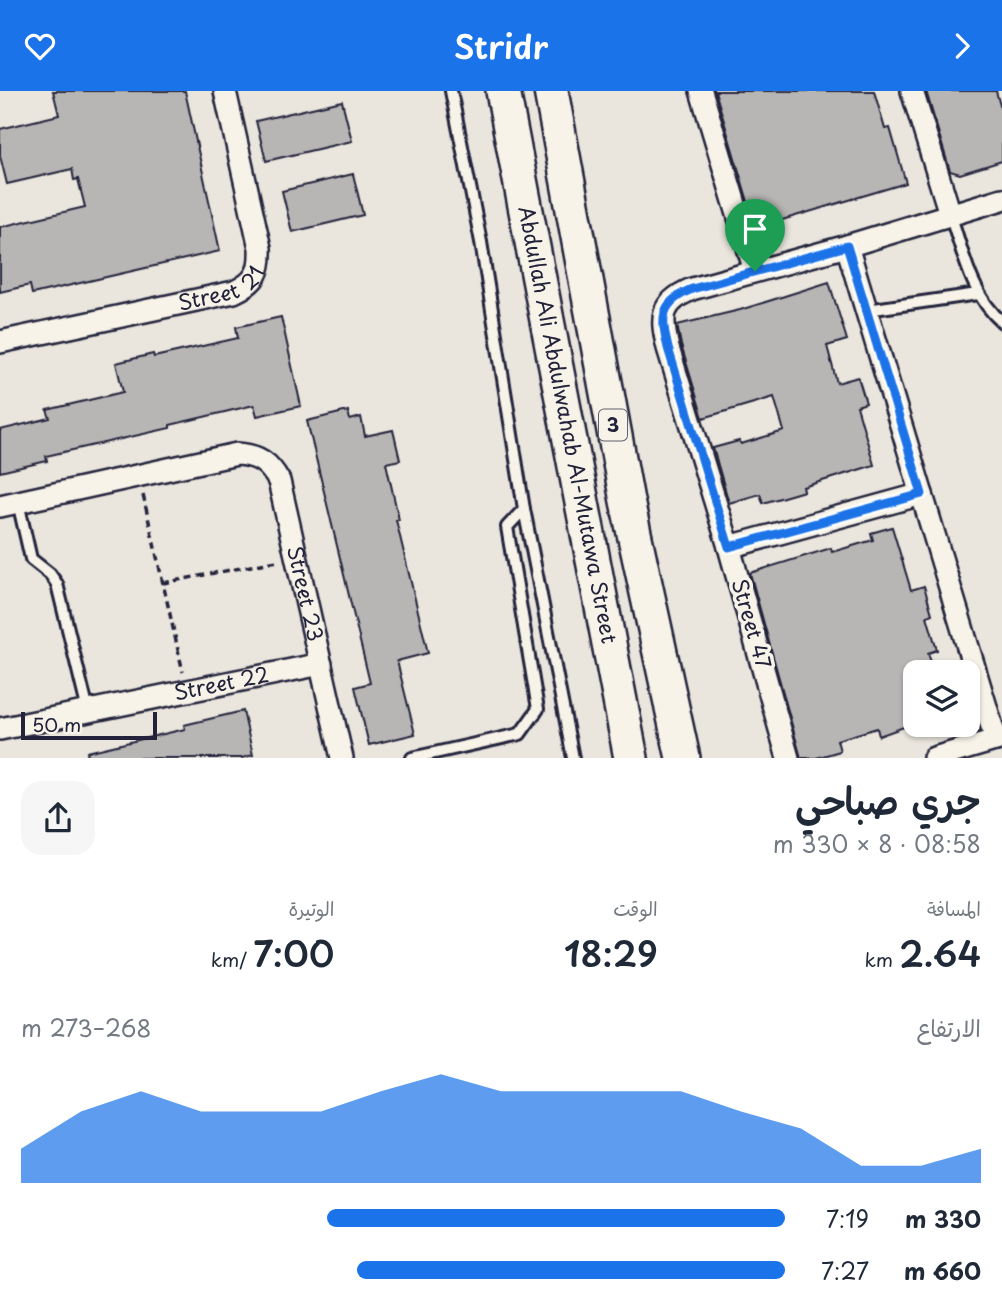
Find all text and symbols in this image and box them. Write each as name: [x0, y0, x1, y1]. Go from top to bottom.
text: Stridr: [454, 22, 548, 70]
icon: heart: [21, 27, 59, 65]
icon: forward: [943, 27, 981, 65]
pin: [725, 199, 785, 271]
street label: Abdullah Ali Abdulwahab Al-Mutawa Street: [511, 203, 627, 646]
icon: arrive: [736, 210, 774, 248]
street label: Street 21: [175, 261, 272, 318]
road number: 3: [599, 409, 627, 441]
street label: Street 23: [280, 543, 333, 644]
street label: Street 47: [725, 575, 781, 672]
street label: Street 22: [171, 657, 271, 707]
map controls: [903, 660, 980, 737]
button: layers: [903, 660, 980, 737]
scale bar: [21, 709, 158, 741]
text: 50 m: [32, 710, 81, 738]
text: جري صباحي: [795, 771, 981, 828]
button: share: [21, 781, 95, 855]
text: 08:58 · 8 × 330 m: [773, 826, 981, 861]
text: الوتيرة: [288, 894, 334, 922]
text: الوقت: [613, 894, 658, 922]
text: المسافة: [927, 894, 981, 922]
text: 7:00: [253, 926, 334, 979]
text: 18:29: [564, 926, 658, 979]
text: 2.64: [899, 926, 981, 979]
text: /km: [211, 945, 253, 973]
text: km: [864, 945, 899, 973]
text: 268–273 m: [21, 1010, 151, 1045]
text: الارتفاع: [917, 1010, 981, 1045]
text: 7:19: [826, 1201, 869, 1236]
text: 330 m: [905, 1201, 981, 1236]
text: 7:27: [821, 1253, 869, 1288]
text: 660 m: [904, 1253, 981, 1288]

